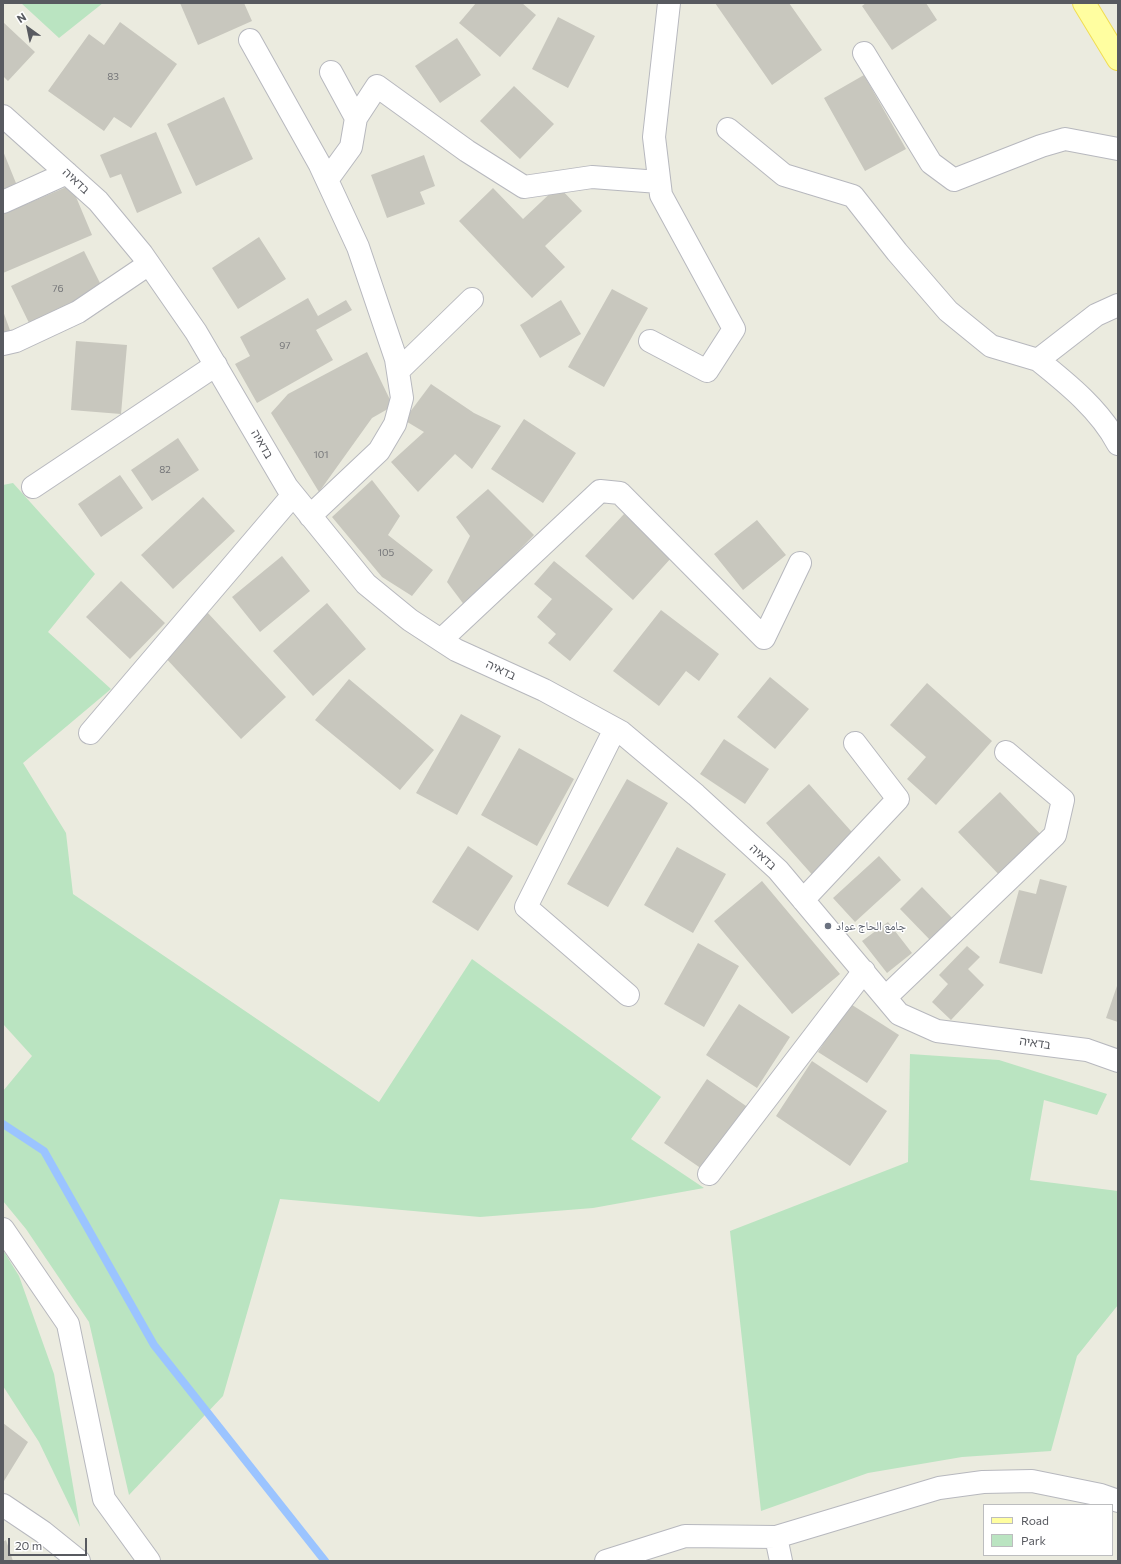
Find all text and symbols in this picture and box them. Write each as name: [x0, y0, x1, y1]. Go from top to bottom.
north arrow: [8, 8, 48, 48]
text: N: [14, 10, 28, 25]
house number: 83: [107, 71, 119, 83]
street label: בדאיה: [60, 165, 92, 197]
house number: 76: [52, 283, 64, 295]
house number: 97: [279, 340, 291, 352]
street label: בדאיה: [248, 427, 276, 461]
house number: 101: [313, 449, 329, 461]
house number: 82: [159, 464, 171, 476]
house number: 105: [378, 547, 394, 559]
street label: בדאיה: [484, 657, 518, 683]
street label: בדאיה: [747, 841, 779, 873]
place label: جامع الحاج عواد: [836, 919, 906, 933]
marker: جامع الحاج عواد: [823, 921, 833, 931]
street label: בדאיה: [1018, 1034, 1052, 1052]
legend: [983, 1504, 1113, 1556]
text: Road: [1021, 1513, 1049, 1527]
scale bar: [10, 1530, 89, 1556]
text: Park: [1021, 1533, 1046, 1547]
text: 20 m: [15, 1538, 42, 1552]

